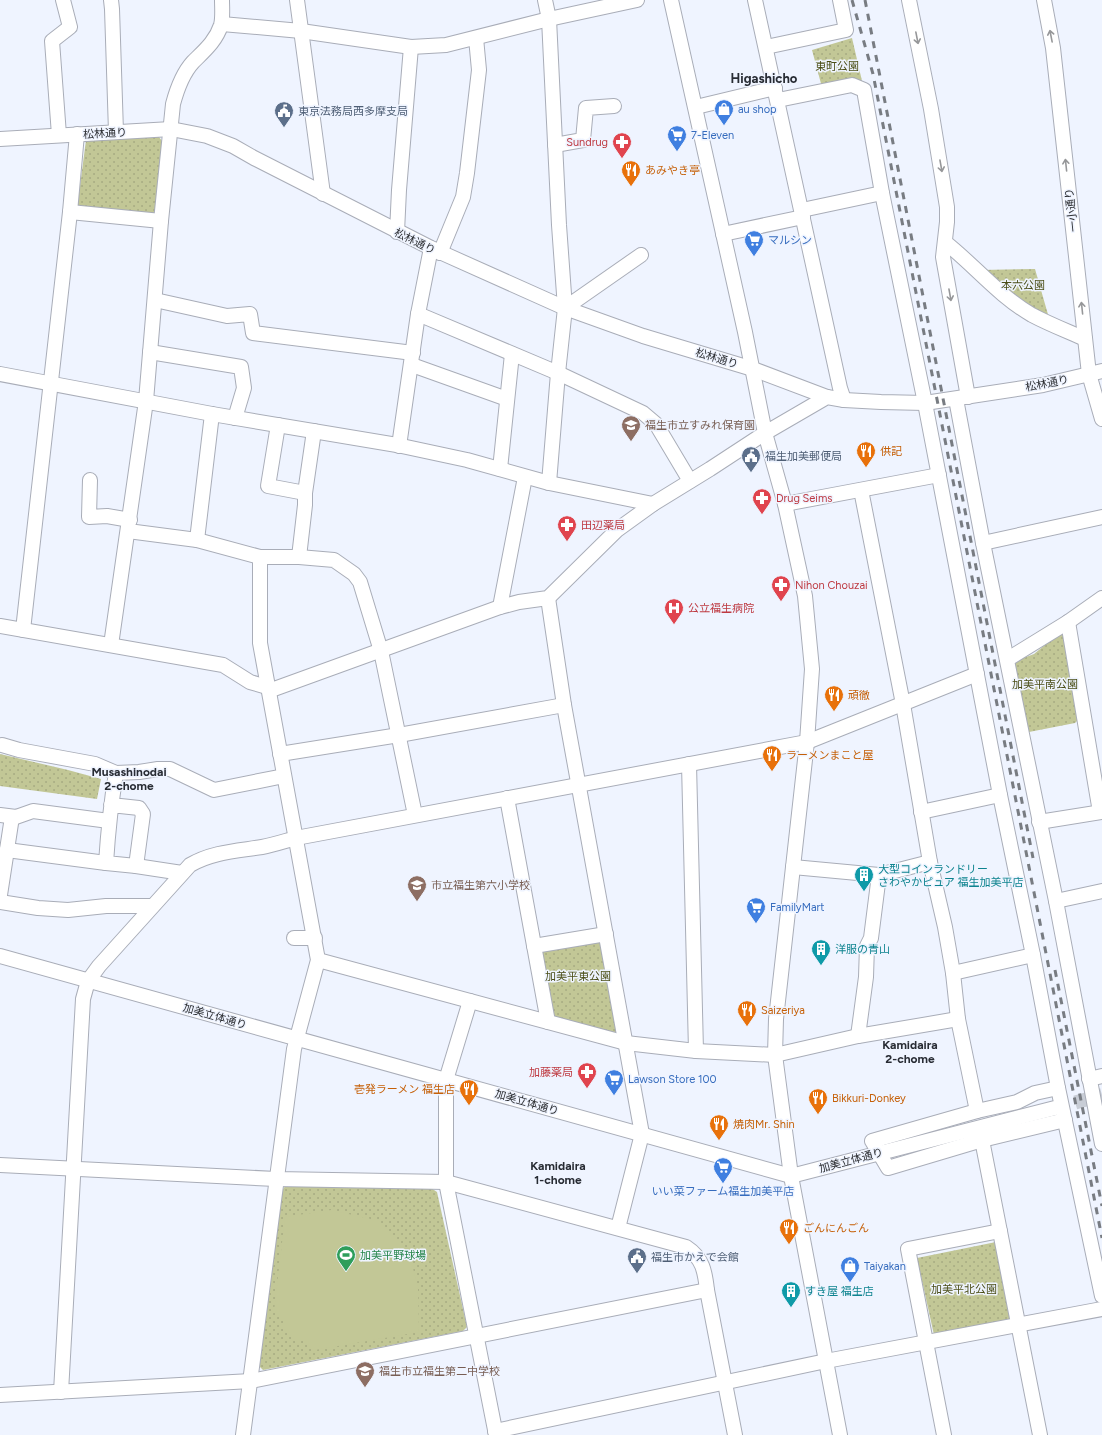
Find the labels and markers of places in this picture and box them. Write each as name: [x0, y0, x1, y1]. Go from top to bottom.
shop icon: au shop: [713, 98, 735, 126]
public building icon: 東京法務局西多摩支局: [273, 100, 295, 128]
place label: au shop: [738, 103, 777, 116]
place label: 東京法務局西多摩支局: [298, 105, 408, 118]
supermarket icon: 7-Eleven: [666, 124, 688, 152]
place label: 7-Eleven: [691, 129, 734, 142]
pharmacy icon: Sundrug: [611, 131, 633, 159]
place label: Sundrug: [566, 136, 608, 149]
restaurant icon: あみやき亭: [620, 159, 642, 187]
place label: あみやき亭: [645, 164, 700, 177]
supermarket icon: マルシン: [743, 229, 765, 257]
place label: マルシン: [768, 234, 812, 247]
school or university icon: 福生市立すみれ保育園: [620, 414, 642, 442]
place label: 福生市立すみれ保育園: [645, 419, 755, 432]
restaurant icon: 供記: [855, 440, 877, 468]
public building icon: 福生加美郵便局: [740, 445, 762, 473]
place label: 供記: [880, 445, 902, 458]
place label: 福生加美郵便局: [765, 450, 842, 463]
pharmacy icon: Drug Seims: [751, 487, 773, 515]
place label: Drug Seims: [776, 492, 832, 505]
pharmacy icon: 田辺薬局: [556, 514, 578, 542]
place label: 田辺薬局: [581, 519, 625, 532]
pharmacy icon: Nihon Chouzai: [770, 574, 792, 602]
place label: Nihon Chouzai: [795, 579, 868, 592]
hospital icon: 公立福生病院: [663, 597, 685, 625]
place label: 公立福生病院: [688, 602, 754, 615]
restaurant icon: 頑徹: [823, 684, 845, 712]
place label: 頑徹: [848, 689, 870, 702]
restaurant icon: ラーメンまこと屋: [761, 744, 783, 772]
place label: ラーメンまこと屋: [786, 749, 874, 762]
place label: 大型コインランドリー さわやかピュア 福生加美平店: [878, 863, 1024, 889]
building icon: 大型コインランドリー さわやかピュア 福生加美平店: [853, 864, 875, 892]
school or university icon: 市立福生第六小学校: [406, 874, 428, 902]
place label: 市立福生第六小学校: [431, 879, 530, 892]
supermarket icon: FamilyMart: [745, 896, 767, 924]
place label: FamilyMart: [770, 901, 824, 914]
building icon: 洋服の青山: [810, 938, 832, 966]
place label: 洋服の青山: [835, 943, 890, 956]
restaurant icon: Saizeriya: [736, 999, 758, 1027]
place label: Saizeriya: [761, 1004, 805, 1017]
pharmacy icon: 加藤薬局: [576, 1061, 598, 1089]
place label: 加藤薬局: [529, 1066, 573, 1079]
supermarket icon: Lawson Store 100: [603, 1068, 625, 1096]
place label: Lawson Store 100: [628, 1073, 717, 1086]
restaurant icon: 壱発ラーメン 福生店: [458, 1078, 480, 1106]
place label: 壱発ラーメン 福生店: [354, 1083, 455, 1096]
restaurant icon: Bikkuri-Donkey: [807, 1087, 829, 1115]
place label: Bikkuri-Donkey: [832, 1092, 906, 1105]
restaurant icon: 焼肉Mr. Shin: [708, 1113, 730, 1141]
place label: 焼肉Mr. Shin: [733, 1118, 795, 1131]
supermarket icon: いい菜ファーム福生加美平店: [712, 1156, 734, 1184]
place label: いい菜ファーム福生加美平店: [652, 1185, 794, 1198]
restaurant icon: ごんにんごん: [778, 1217, 800, 1245]
place label: ごんにんごん: [803, 1222, 869, 1235]
sports icon: 加美平野球場: [335, 1244, 357, 1272]
public building icon: 福生市かえで会館: [626, 1246, 648, 1274]
place label: 加美平野球場: [360, 1249, 426, 1262]
place label: 福生市かえで会館: [651, 1251, 739, 1264]
shop icon: Taiyakan: [839, 1255, 861, 1283]
place label: Taiyakan: [864, 1260, 906, 1273]
building icon: すき屋 福生店: [780, 1280, 802, 1308]
place label: すき屋 福生店: [805, 1285, 874, 1298]
school or university icon: 福生市立福生第二中学校: [354, 1360, 376, 1388]
place label: 福生市立福生第二中学校: [379, 1365, 500, 1378]

